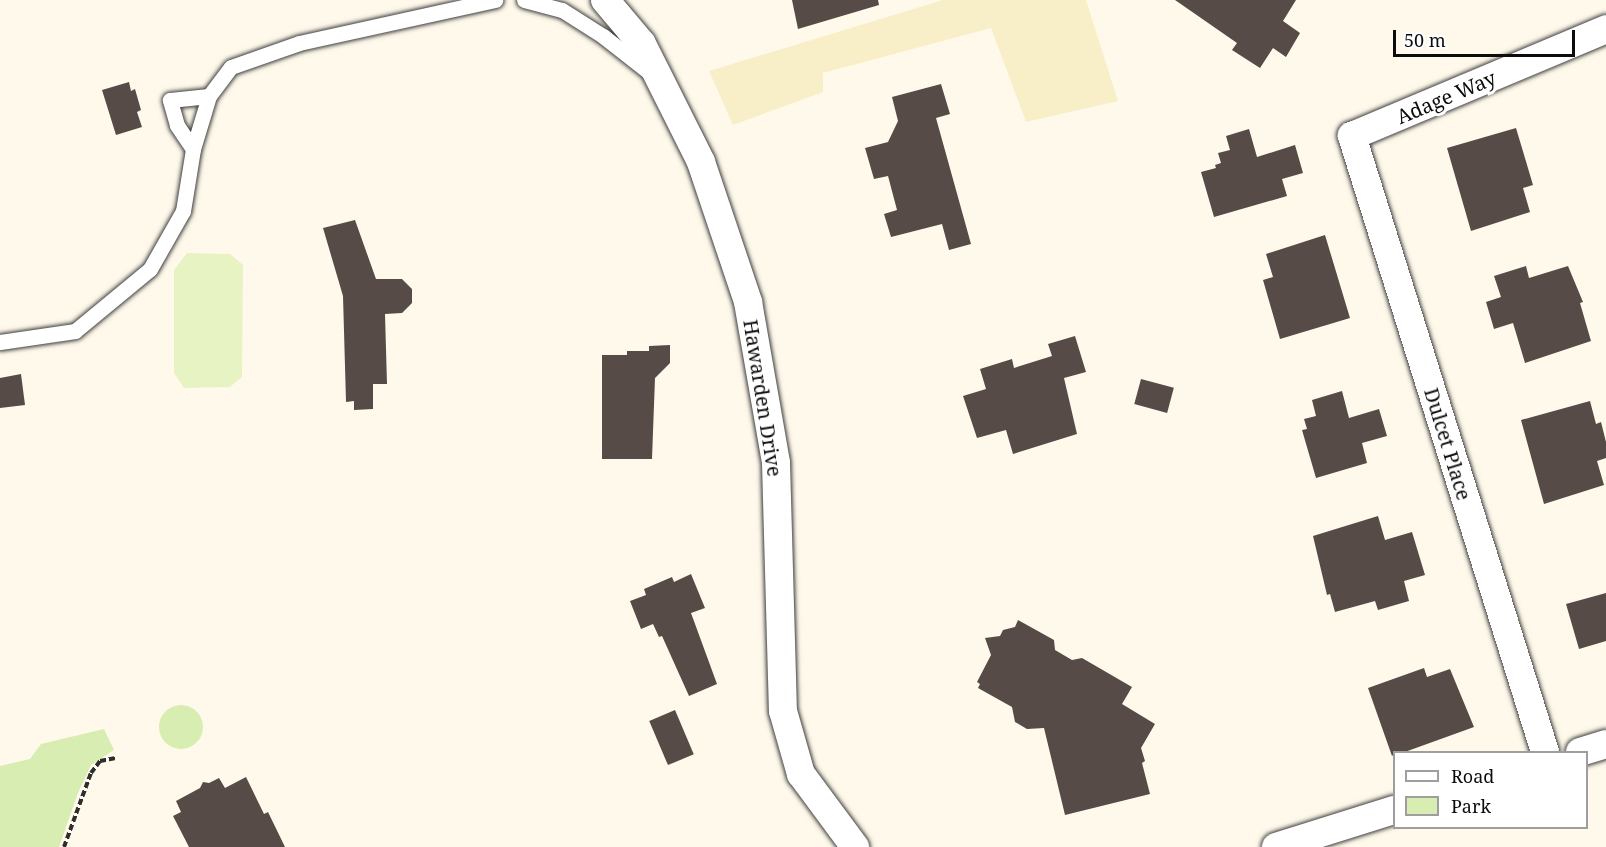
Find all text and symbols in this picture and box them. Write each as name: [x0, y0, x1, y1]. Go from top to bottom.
scale bar: [1396, 18, 1578, 56]
text: 50 m: [1404, 28, 1446, 52]
street label: Adage Way: [1393, 65, 1499, 129]
street label: Hawarden Drive: [739, 318, 787, 478]
street label: Dulcet Place: [1420, 385, 1476, 503]
legend: [1393, 751, 1588, 829]
text: Road: [1451, 764, 1494, 788]
text: Park: [1451, 794, 1491, 818]

